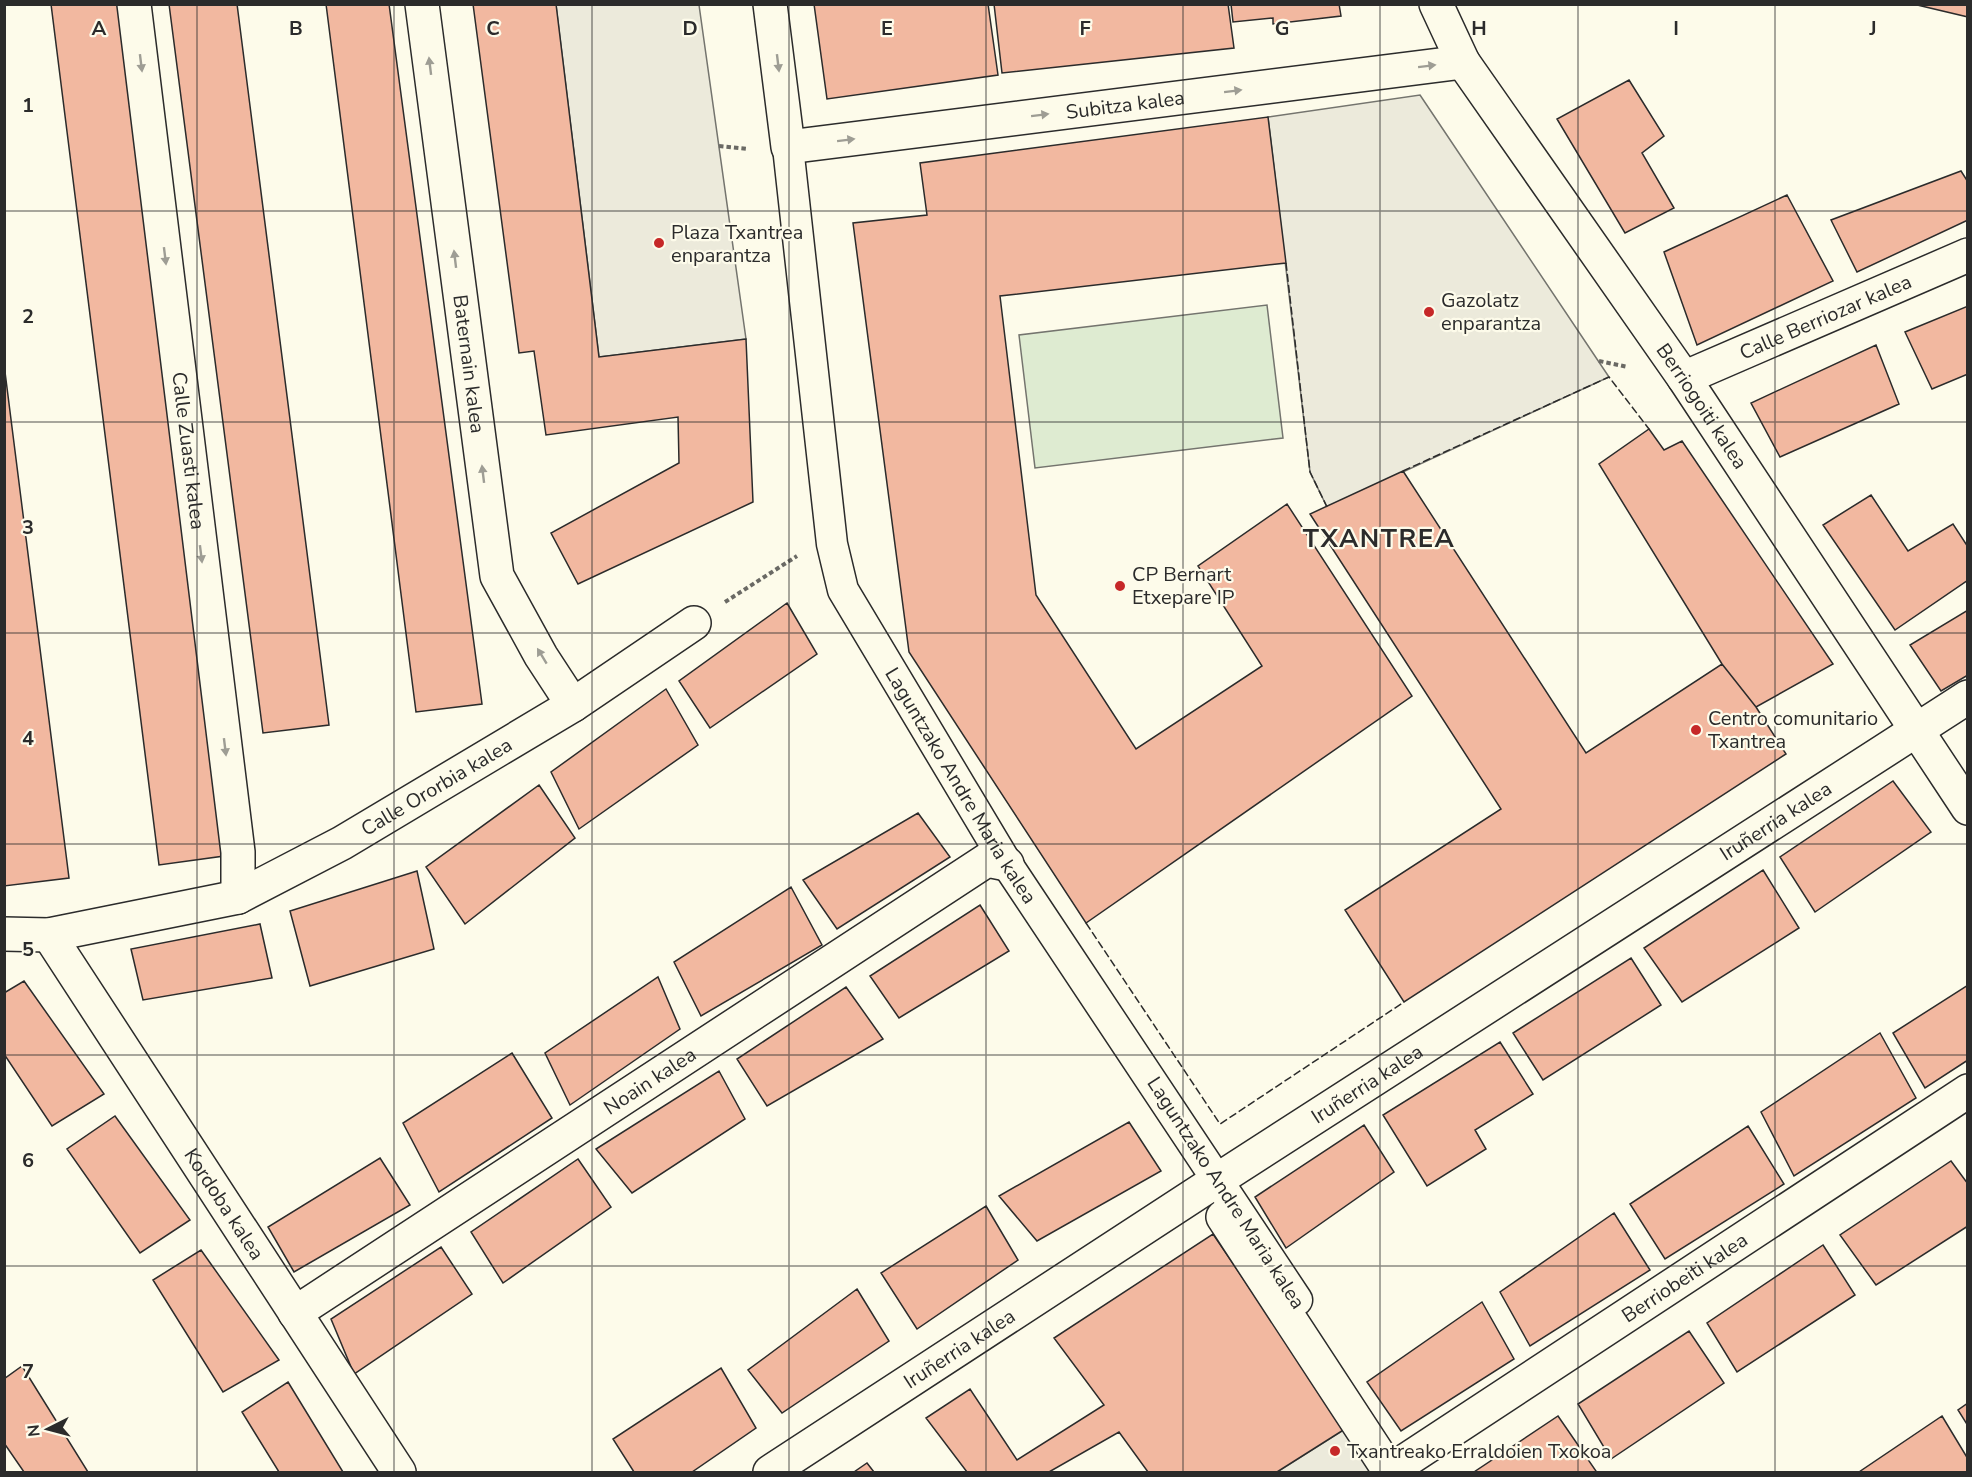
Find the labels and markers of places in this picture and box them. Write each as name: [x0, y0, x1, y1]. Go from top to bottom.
place label: Plaza Txantrea enparantza: [671, 219, 803, 269]
marker: Plaza Txantrea enparantza: [652, 236, 666, 250]
place label: Gazolatz enparantza: [1441, 287, 1541, 337]
marker: Gazolatz enparantza: [1422, 305, 1436, 319]
place label: CP Bernart Etxepare IP: [1132, 561, 1235, 611]
marker: CP Bernart Etxepare IP: [1113, 579, 1127, 593]
place label: Centro comunitario Txantrea: [1708, 705, 1878, 755]
marker: Centro comunitario Txantrea: [1689, 723, 1703, 737]
place label: Txantreako Erraldoien Txokoa: [1347, 1438, 1611, 1465]
marker: Txantreako Erraldoien Txokoa: [1328, 1444, 1342, 1458]

